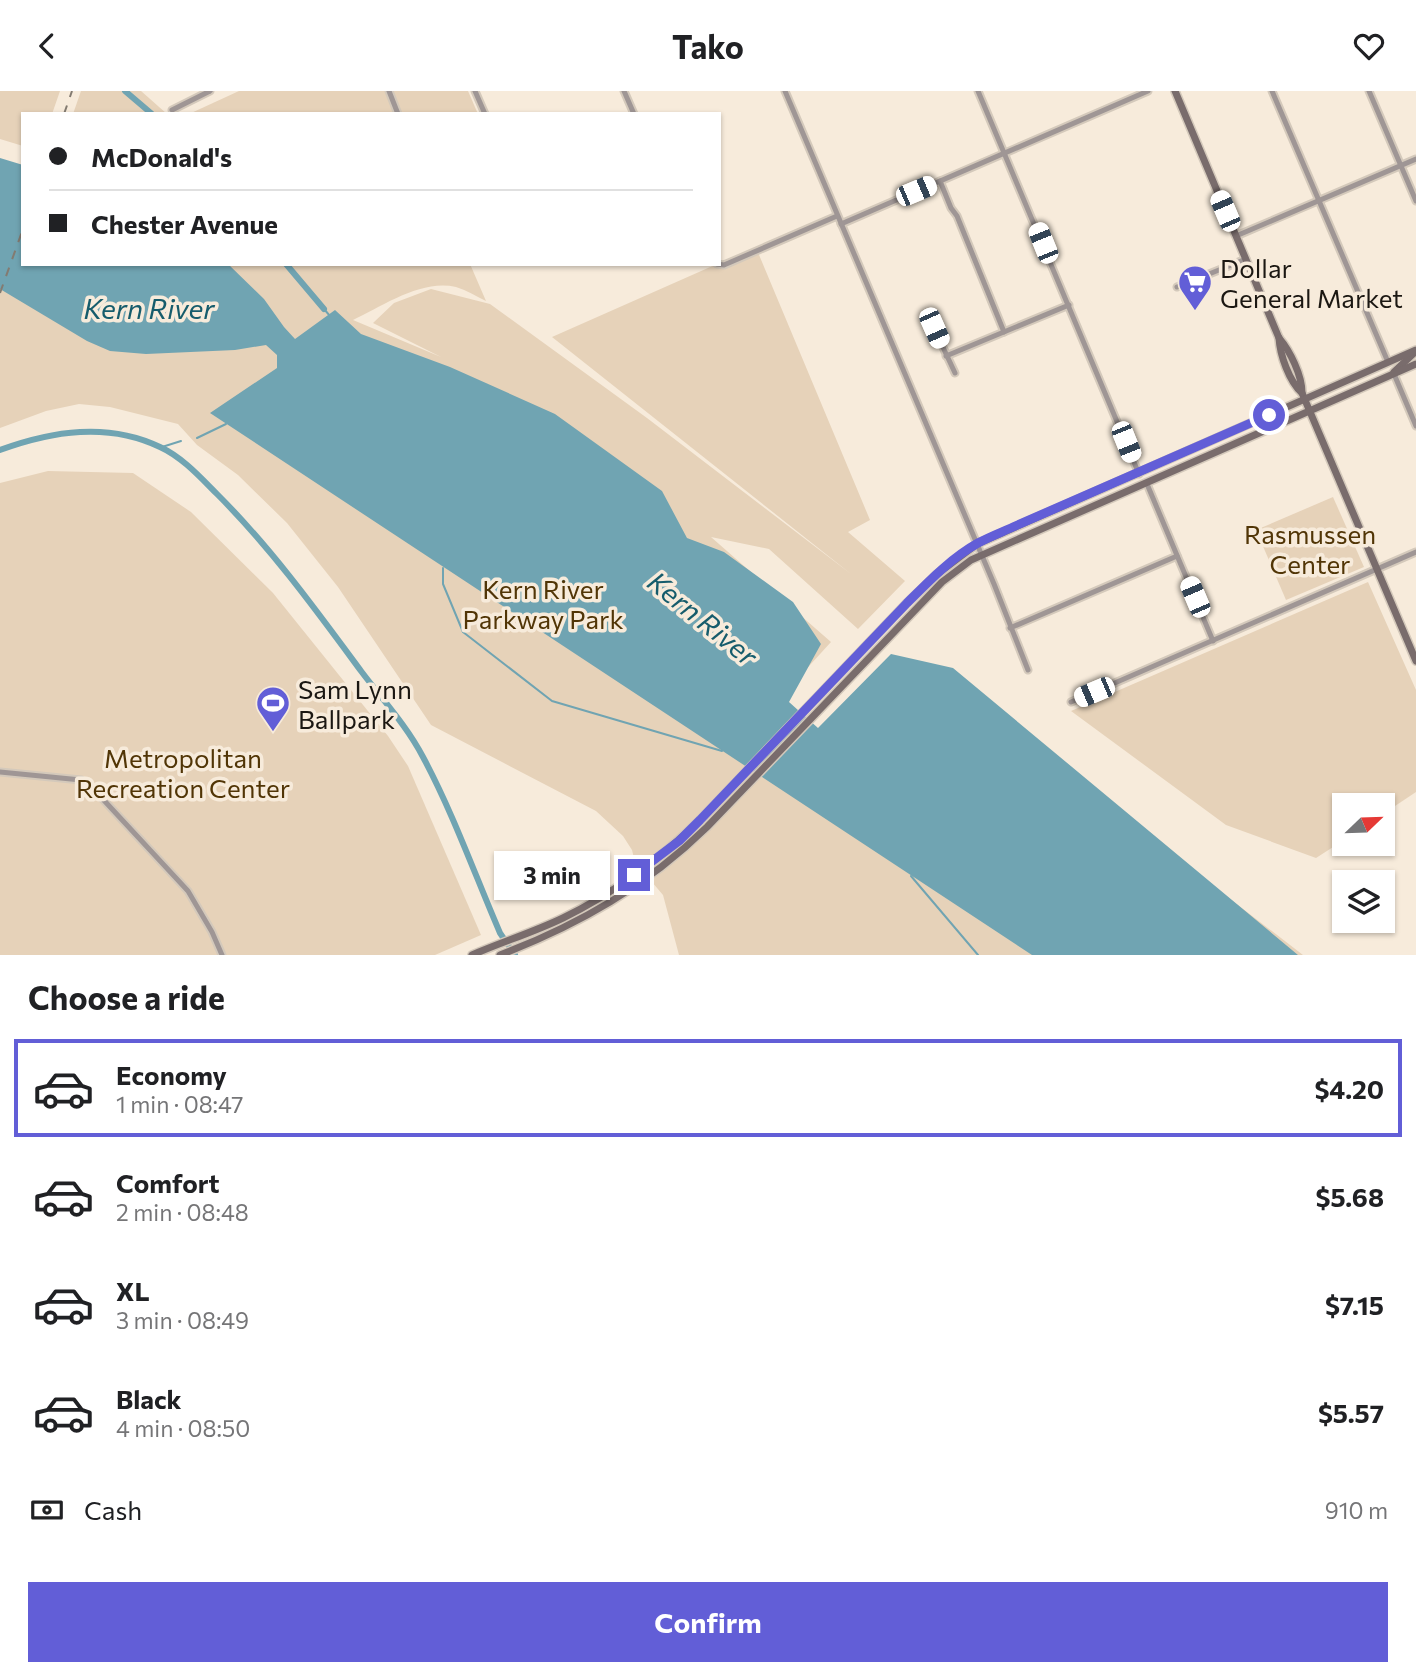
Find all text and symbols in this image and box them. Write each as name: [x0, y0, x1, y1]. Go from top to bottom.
text: Tako: [672, 26, 744, 66]
icon: back: [28, 27, 66, 65]
icon: heart: [1350, 27, 1388, 65]
text: McDonald's: [91, 141, 232, 172]
car: [893, 173, 940, 209]
car: [1208, 188, 1243, 234]
text: Chester Avenue: [91, 208, 278, 239]
car: [1026, 220, 1061, 266]
place label: Dollar General Market: [1220, 252, 1403, 313]
supermarket icon: Dollar General Market: [1176, 263, 1214, 312]
water label: Kern River: [84, 291, 215, 325]
car: [916, 305, 953, 351]
route start: [1253, 399, 1285, 431]
car: [1109, 419, 1144, 465]
park label: Rasmussen Center: [1244, 518, 1376, 579]
water label: Kern River: [641, 564, 765, 673]
park label: Kern River Parkway Park: [462, 573, 624, 634]
car: [1178, 574, 1213, 620]
place label: Sam Lynn Ballpark: [298, 673, 412, 734]
car: [1071, 674, 1118, 710]
sports icon: Sam Lynn Ballpark: [254, 684, 292, 733]
park label: Metropolitan Recreation Center: [76, 742, 290, 803]
north arrow: [1332, 793, 1395, 856]
map controls: [1332, 793, 1395, 933]
callout: 3 min: [494, 851, 610, 899]
route end: [618, 859, 650, 891]
text: 3 min: [523, 861, 581, 889]
button: layers: [1332, 870, 1395, 933]
text: Choose a ride: [28, 977, 225, 1017]
icon: car: [32, 1057, 95, 1120]
text: Economy: [116, 1059, 227, 1090]
text: $4.20: [1314, 1073, 1384, 1104]
text: 1 min · 08:47: [116, 1090, 244, 1118]
icon: car: [32, 1165, 95, 1228]
text: Comfort: [116, 1167, 219, 1198]
text: $5.68: [1316, 1181, 1384, 1212]
text: 2 min · 08:48: [116, 1198, 249, 1226]
icon: car: [32, 1273, 95, 1336]
text: XL: [116, 1275, 150, 1306]
text: $7.15: [1325, 1289, 1384, 1320]
text: 3 min · 08:49: [116, 1306, 249, 1334]
icon: car: [32, 1381, 95, 1444]
text: Black: [116, 1383, 182, 1414]
text: $5.57: [1318, 1397, 1384, 1428]
text: 4 min · 08:50: [116, 1414, 250, 1442]
icon: cash: [28, 1491, 66, 1529]
text: Cash: [84, 1494, 142, 1525]
text: 910 m: [1325, 1496, 1388, 1524]
button: Confirm: [28, 1582, 1388, 1662]

